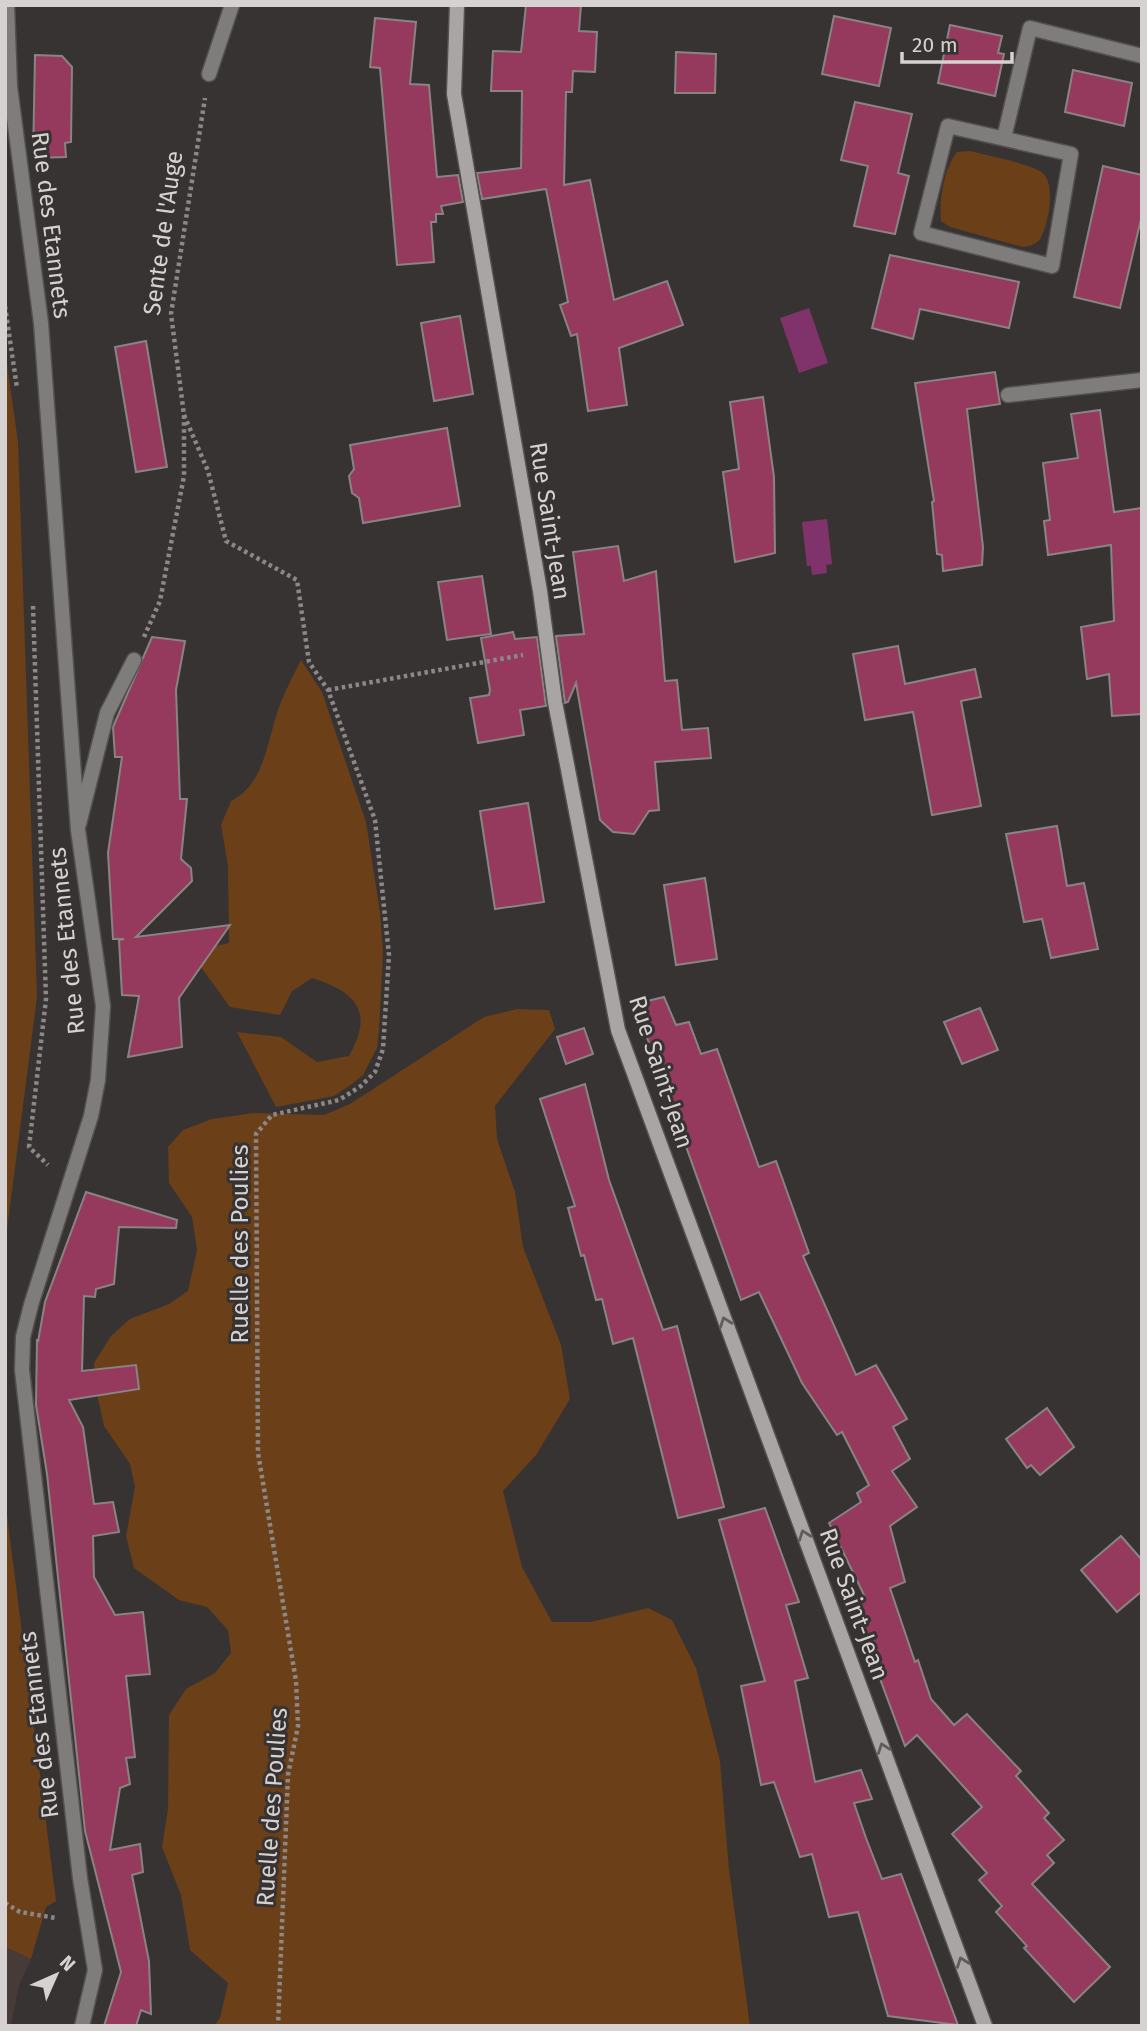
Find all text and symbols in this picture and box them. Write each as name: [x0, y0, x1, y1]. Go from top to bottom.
scale bar: [902, 21, 1012, 65]
text: 20 m: [912, 32, 958, 58]
street label: Rue des Etannets: [26, 130, 76, 320]
street label: Sente de l'Auge: [138, 149, 188, 317]
street label: Rue Saint-Jean: [524, 440, 576, 602]
street label: Rue des Etannets: [43, 846, 91, 1036]
street label: Rue Saint-Jean: [623, 992, 699, 1152]
street label: Ruelle des Poulies: [226, 1144, 254, 1344]
one-way arrow: [720, 1316, 734, 1328]
street label: Rue Saint-Jean: [814, 1524, 894, 1684]
one-way arrow: [798, 1529, 812, 1541]
street label: Rue des Etannets: [14, 1630, 64, 1820]
street label: Ruelle des Poulies: [251, 1707, 293, 1907]
one-way arrow: [877, 1743, 891, 1755]
north arrow: [21, 1940, 91, 2010]
text: N: [55, 1951, 80, 1976]
one-way arrow: [956, 1956, 970, 1968]

